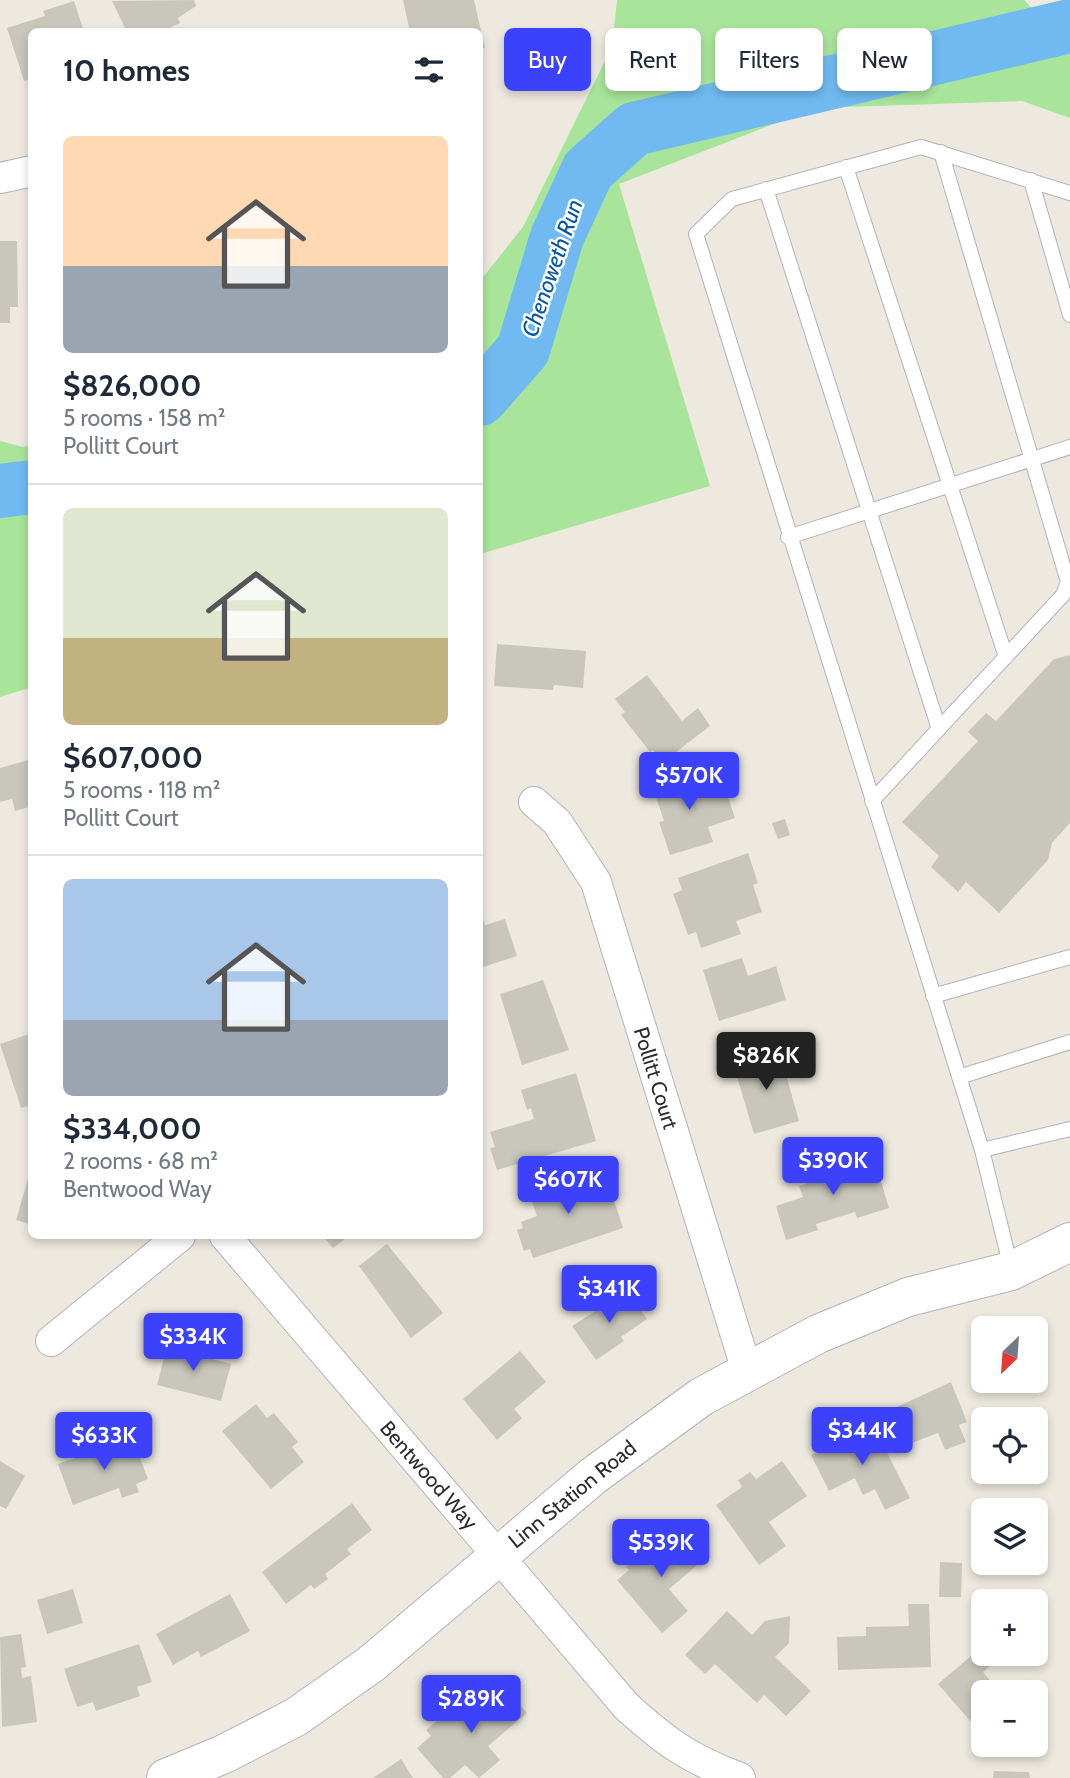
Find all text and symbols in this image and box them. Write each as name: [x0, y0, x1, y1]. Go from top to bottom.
chip: Buy: [504, 28, 591, 91]
chip: Rent: [605, 28, 701, 91]
chip: Filters: [715, 28, 823, 91]
chip: New: [837, 28, 932, 91]
icon: filters: [410, 51, 448, 89]
text: 10 homes: [63, 52, 190, 89]
icon: home: [193, 181, 319, 307]
water label: Chenoweth Run: [515, 196, 589, 340]
text: $826,000: [63, 367, 201, 404]
text: 5 rooms · 158 m²: [63, 404, 225, 432]
text: Pollitt Court: [63, 432, 178, 460]
icon: home: [193, 553, 319, 679]
text: $607,000: [63, 739, 203, 776]
pin: $570K: [640, 752, 738, 812]
text: $570K: [655, 761, 723, 789]
text: 5 rooms · 118 m²: [63, 776, 220, 804]
text: Pollitt Court: [63, 804, 178, 832]
icon: home: [193, 924, 319, 1050]
street label: Pollitt Court: [629, 1024, 683, 1132]
pin: $826K: [717, 1032, 815, 1092]
text: $826K: [733, 1041, 799, 1069]
text: $334,000: [63, 1110, 202, 1147]
pin: $390K: [784, 1138, 882, 1197]
text: $390K: [798, 1146, 868, 1174]
text: 2 rooms · 68 m²: [63, 1147, 218, 1175]
pin: $607K: [519, 1156, 617, 1216]
text: $607K: [534, 1165, 602, 1193]
text: Bentwood Way: [63, 1175, 212, 1203]
pin: $341K: [560, 1266, 658, 1325]
text: $341K: [578, 1274, 640, 1302]
pin: $334K: [144, 1314, 242, 1373]
north arrow: [971, 1316, 1048, 1393]
map controls: [971, 1316, 1048, 1757]
text: $334K: [160, 1322, 226, 1350]
button: locate: [971, 1407, 1048, 1484]
pin: $344K: [813, 1408, 911, 1467]
pin: $633K: [55, 1412, 153, 1472]
street label: Bentwood Way: [375, 1416, 483, 1535]
text: $344K: [828, 1416, 896, 1444]
text: $633K: [71, 1421, 137, 1449]
street label: Linn Station Road: [503, 1435, 641, 1553]
button: layers: [971, 1498, 1048, 1575]
pin: $539K: [612, 1520, 710, 1579]
text: $539K: [628, 1528, 694, 1556]
button: +: [971, 1589, 1048, 1666]
pin: $289K: [422, 1676, 520, 1735]
button: −: [971, 1680, 1048, 1757]
text: $289K: [438, 1684, 504, 1712]

